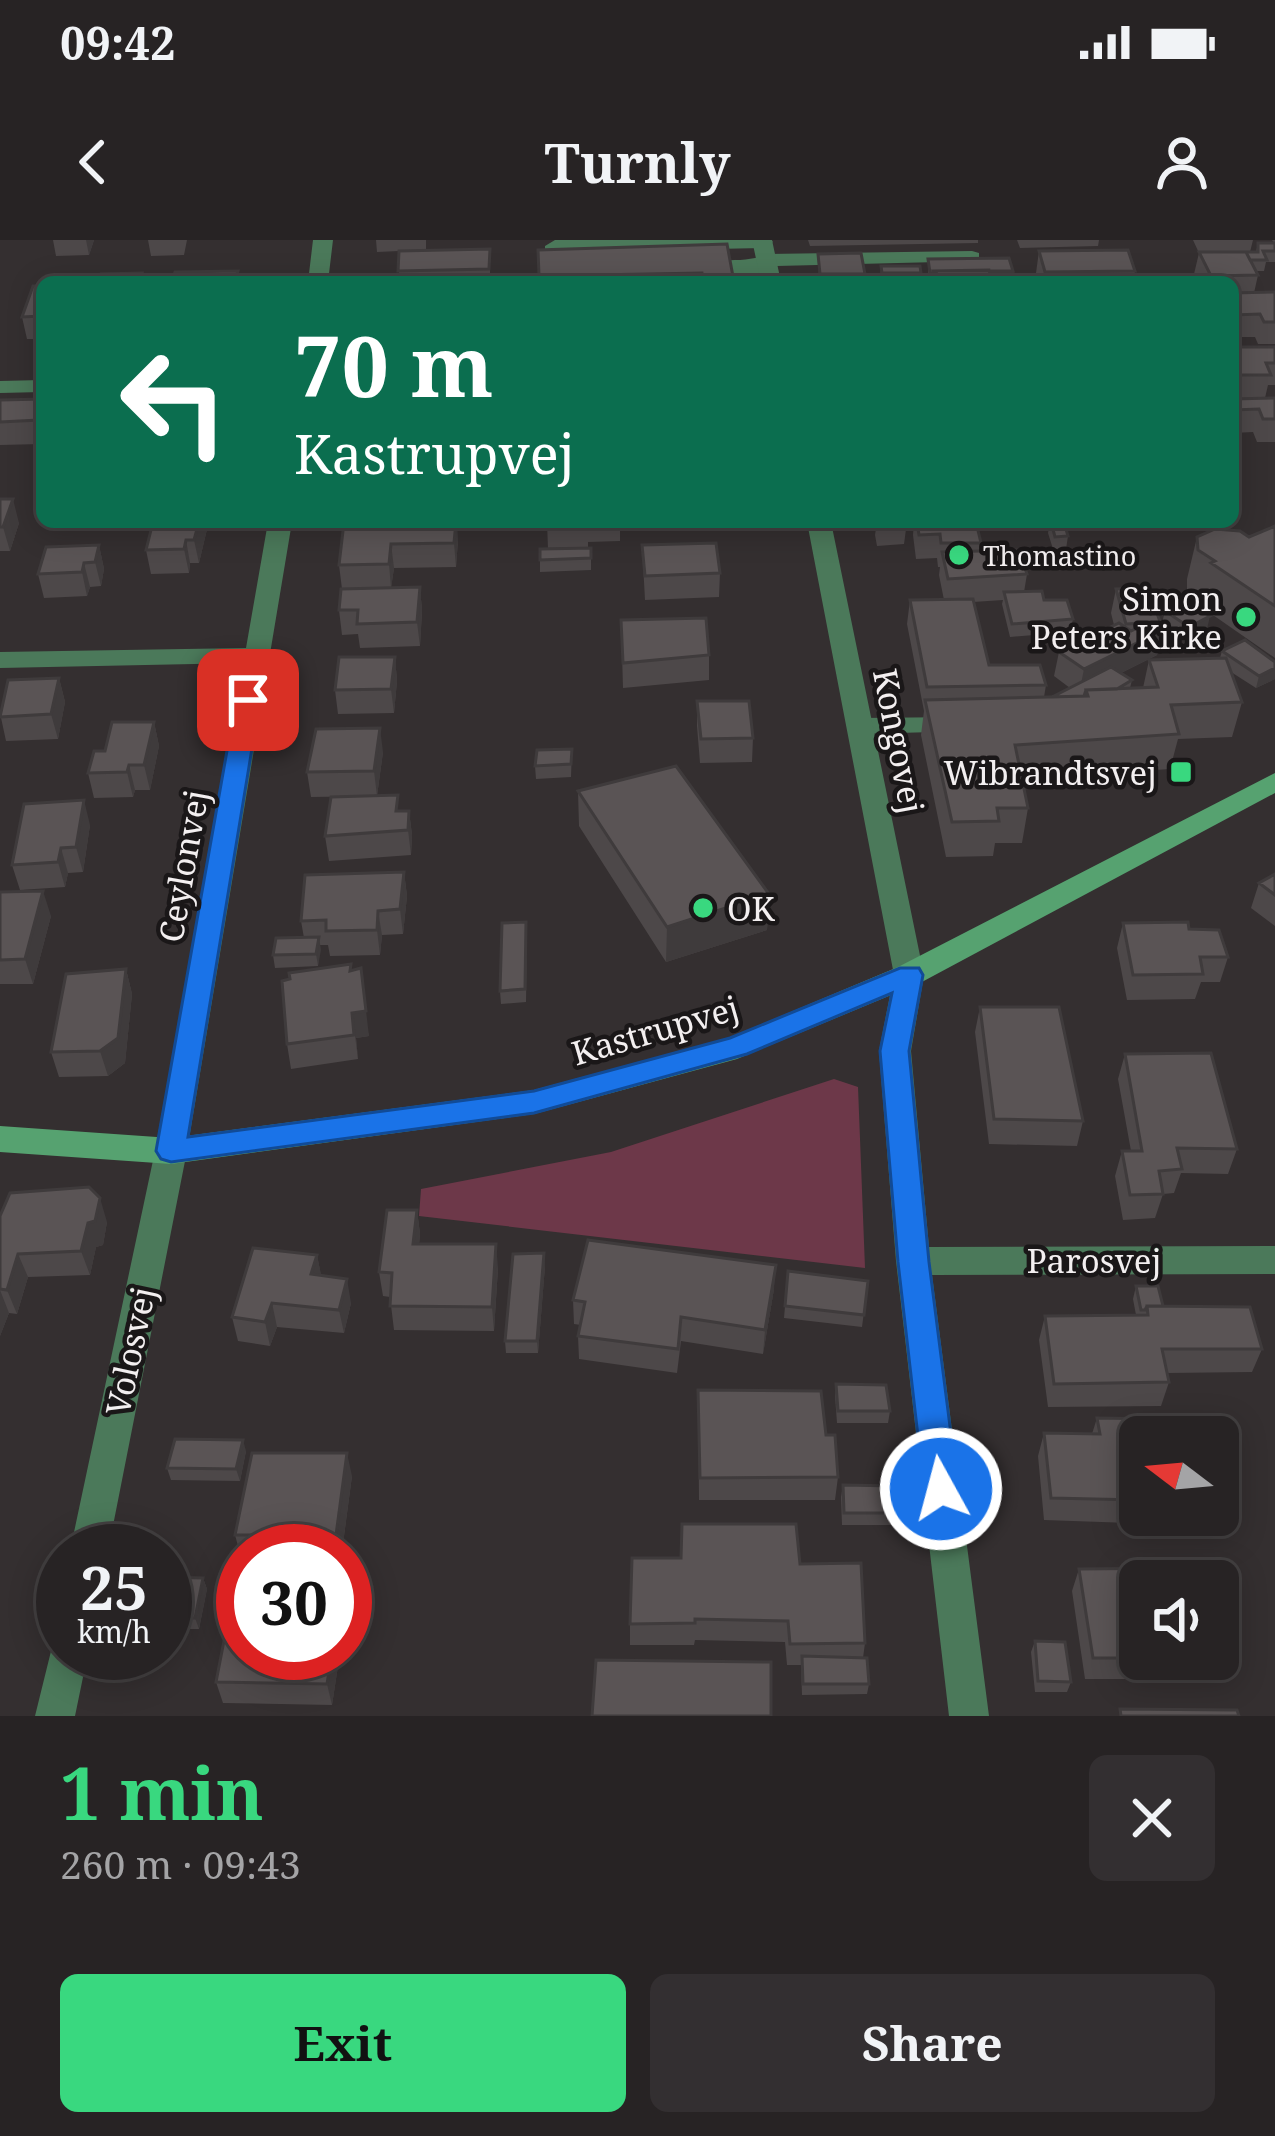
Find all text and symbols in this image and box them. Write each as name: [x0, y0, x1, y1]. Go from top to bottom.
text: 09:42: [60, 12, 175, 73]
text: Turnly: [545, 125, 730, 199]
icon: back: [60, 129, 126, 195]
icon: person: [1149, 129, 1215, 195]
text: 70 m: [294, 307, 494, 422]
icon: left: [96, 324, 252, 480]
text: Kastrupvej: [294, 416, 575, 490]
place label: Thomastino: [983, 537, 1136, 574]
marker: Thomastino: [946, 542, 972, 568]
place label: Simon Peters Kirke: [1031, 576, 1222, 659]
marker: Simon Peters Kirke: [1233, 604, 1259, 630]
pin: [197, 649, 299, 751]
street label: Kongovej: [863, 665, 935, 817]
icon: arrive: [215, 667, 281, 733]
place label: Wibrandtsvej: [943, 750, 1157, 795]
marker: Wibrandtsvej: [1168, 759, 1194, 785]
street label: Ceylonvej: [147, 786, 219, 946]
place label: OK: [727, 886, 775, 931]
marker: OK: [690, 895, 716, 921]
street label: Kastrupvej: [566, 985, 744, 1075]
street label: Parosvej: [1027, 1238, 1161, 1283]
street label: Volosvej: [94, 1283, 166, 1419]
north arrow: [1119, 1416, 1239, 1536]
map controls: [1119, 1416, 1239, 1680]
position arrow: [878, 1426, 1004, 1552]
speed limit sign: 30: [216, 1524, 372, 1680]
text: 25: [80, 1546, 148, 1628]
button: sound: [1119, 1560, 1239, 1680]
text: km/h: [77, 1611, 151, 1652]
text: 1 min: [60, 1743, 264, 1841]
button: close: [1089, 1755, 1215, 1881]
text: 260 m · 09:43: [60, 1837, 301, 1890]
button: Exit: [60, 1974, 626, 2112]
button: Share: [650, 1974, 1215, 2112]

